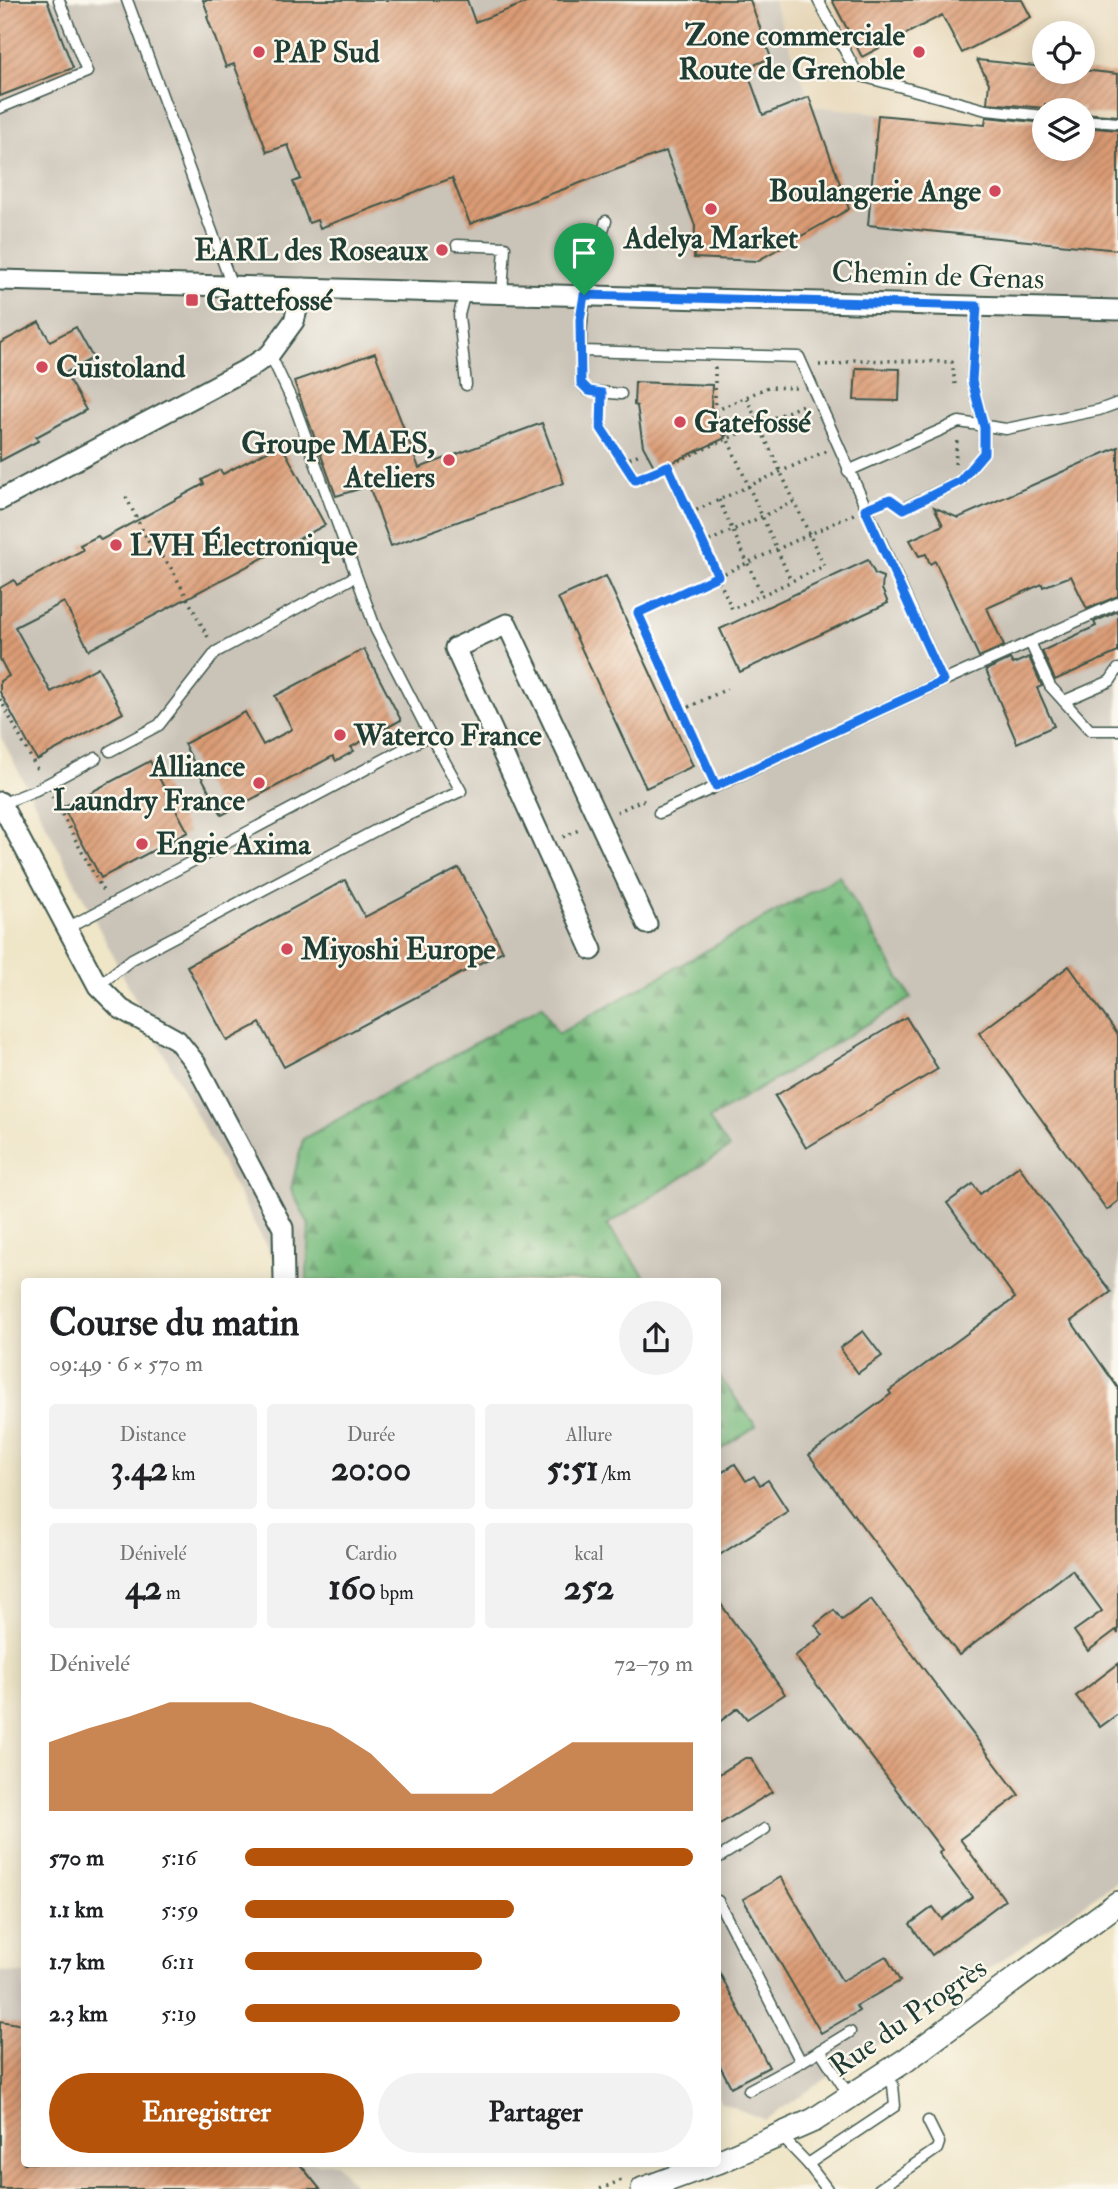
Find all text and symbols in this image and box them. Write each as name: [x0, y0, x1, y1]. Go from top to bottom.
place label: Zone commerciale Route de Grenoble: [678, 17, 905, 88]
map controls: [1032, 21, 1095, 161]
button: locate: [1032, 21, 1095, 84]
place label: PAP Sud: [273, 34, 380, 71]
marker: PAP Sud: [251, 44, 267, 60]
marker: Zone commerciale Route de Grenoble: [911, 44, 927, 60]
button: layers: [1032, 98, 1095, 161]
place label: Boulangerie Ange: [769, 173, 981, 210]
marker: Boulangerie Ange: [987, 183, 1003, 199]
marker: Adelya Market: [703, 201, 719, 217]
place label: Adelya Market: [622, 220, 798, 257]
pin: [554, 223, 614, 295]
place label: EARL des Roseaux: [194, 232, 429, 269]
icon: arrive: [565, 234, 603, 272]
marker: EARL des Roseaux: [434, 242, 450, 258]
street label: Chemin de Genas: [831, 253, 1045, 298]
place label: Gattefossé: [206, 282, 334, 319]
marker: Gattefossé: [184, 292, 200, 308]
place label: Cuistoland: [56, 349, 186, 386]
marker: Cuistoland: [34, 359, 50, 375]
place label: Gatefossé: [694, 404, 812, 441]
marker: Gatefossé: [672, 414, 688, 430]
place label: Groupe MAES, Ateliers: [241, 425, 435, 496]
marker: Groupe MAES, Ateliers: [441, 452, 457, 468]
place label: LVH Électronique: [130, 526, 358, 564]
marker: LVH Électronique: [108, 537, 124, 553]
place label: Waterco France: [353, 717, 542, 754]
marker: Waterco France: [332, 727, 348, 743]
place label: Alliance Laundry France: [53, 748, 245, 819]
marker: Alliance Laundry France: [251, 775, 267, 791]
place label: Engie Axima: [156, 826, 312, 863]
marker: Engie Axima: [134, 836, 150, 852]
place label: Miyoshi Europe: [300, 931, 496, 968]
marker: Miyoshi Europe: [279, 941, 295, 957]
text: Course du matin: [49, 1299, 299, 1347]
button: share: [619, 1301, 693, 1375]
text: 09:49 · 6 × 570 m: [49, 1349, 203, 1378]
text: Distance: [120, 1423, 186, 1447]
text: Durée: [347, 1423, 395, 1447]
text: Allure: [566, 1423, 612, 1447]
text: 3.42: [110, 1447, 168, 1491]
text: 20:00: [331, 1447, 411, 1491]
text: 5:51: [547, 1447, 599, 1491]
text: km: [168, 1462, 196, 1486]
text: /km: [599, 1462, 631, 1486]
text: Dénivelé: [120, 1542, 186, 1566]
text: Cardio: [345, 1542, 397, 1566]
text: kcal: [574, 1542, 604, 1566]
text: 42: [125, 1566, 162, 1610]
text: 160: [328, 1566, 376, 1610]
text: 252: [564, 1566, 614, 1610]
text: m: [162, 1581, 181, 1605]
text: bpm: [376, 1581, 414, 1605]
text: Dénivelé: [49, 1649, 130, 1678]
text: 72–79 m: [614, 1649, 693, 1678]
text: 570 m: [49, 1843, 104, 1872]
text: 5:16: [161, 1843, 197, 1872]
text: 1.1 km: [49, 1895, 104, 1924]
text: 5:59: [161, 1895, 199, 1924]
text: 1.7 km: [49, 1947, 105, 1976]
text: 6:11: [161, 1947, 195, 1976]
street label: Rue du Progrès: [822, 1950, 994, 2085]
text: 2.3 km: [49, 1999, 108, 2028]
text: 5:19: [161, 1999, 197, 2028]
button: Enregistrer: [49, 2073, 364, 2153]
button: Partager: [378, 2073, 693, 2153]

